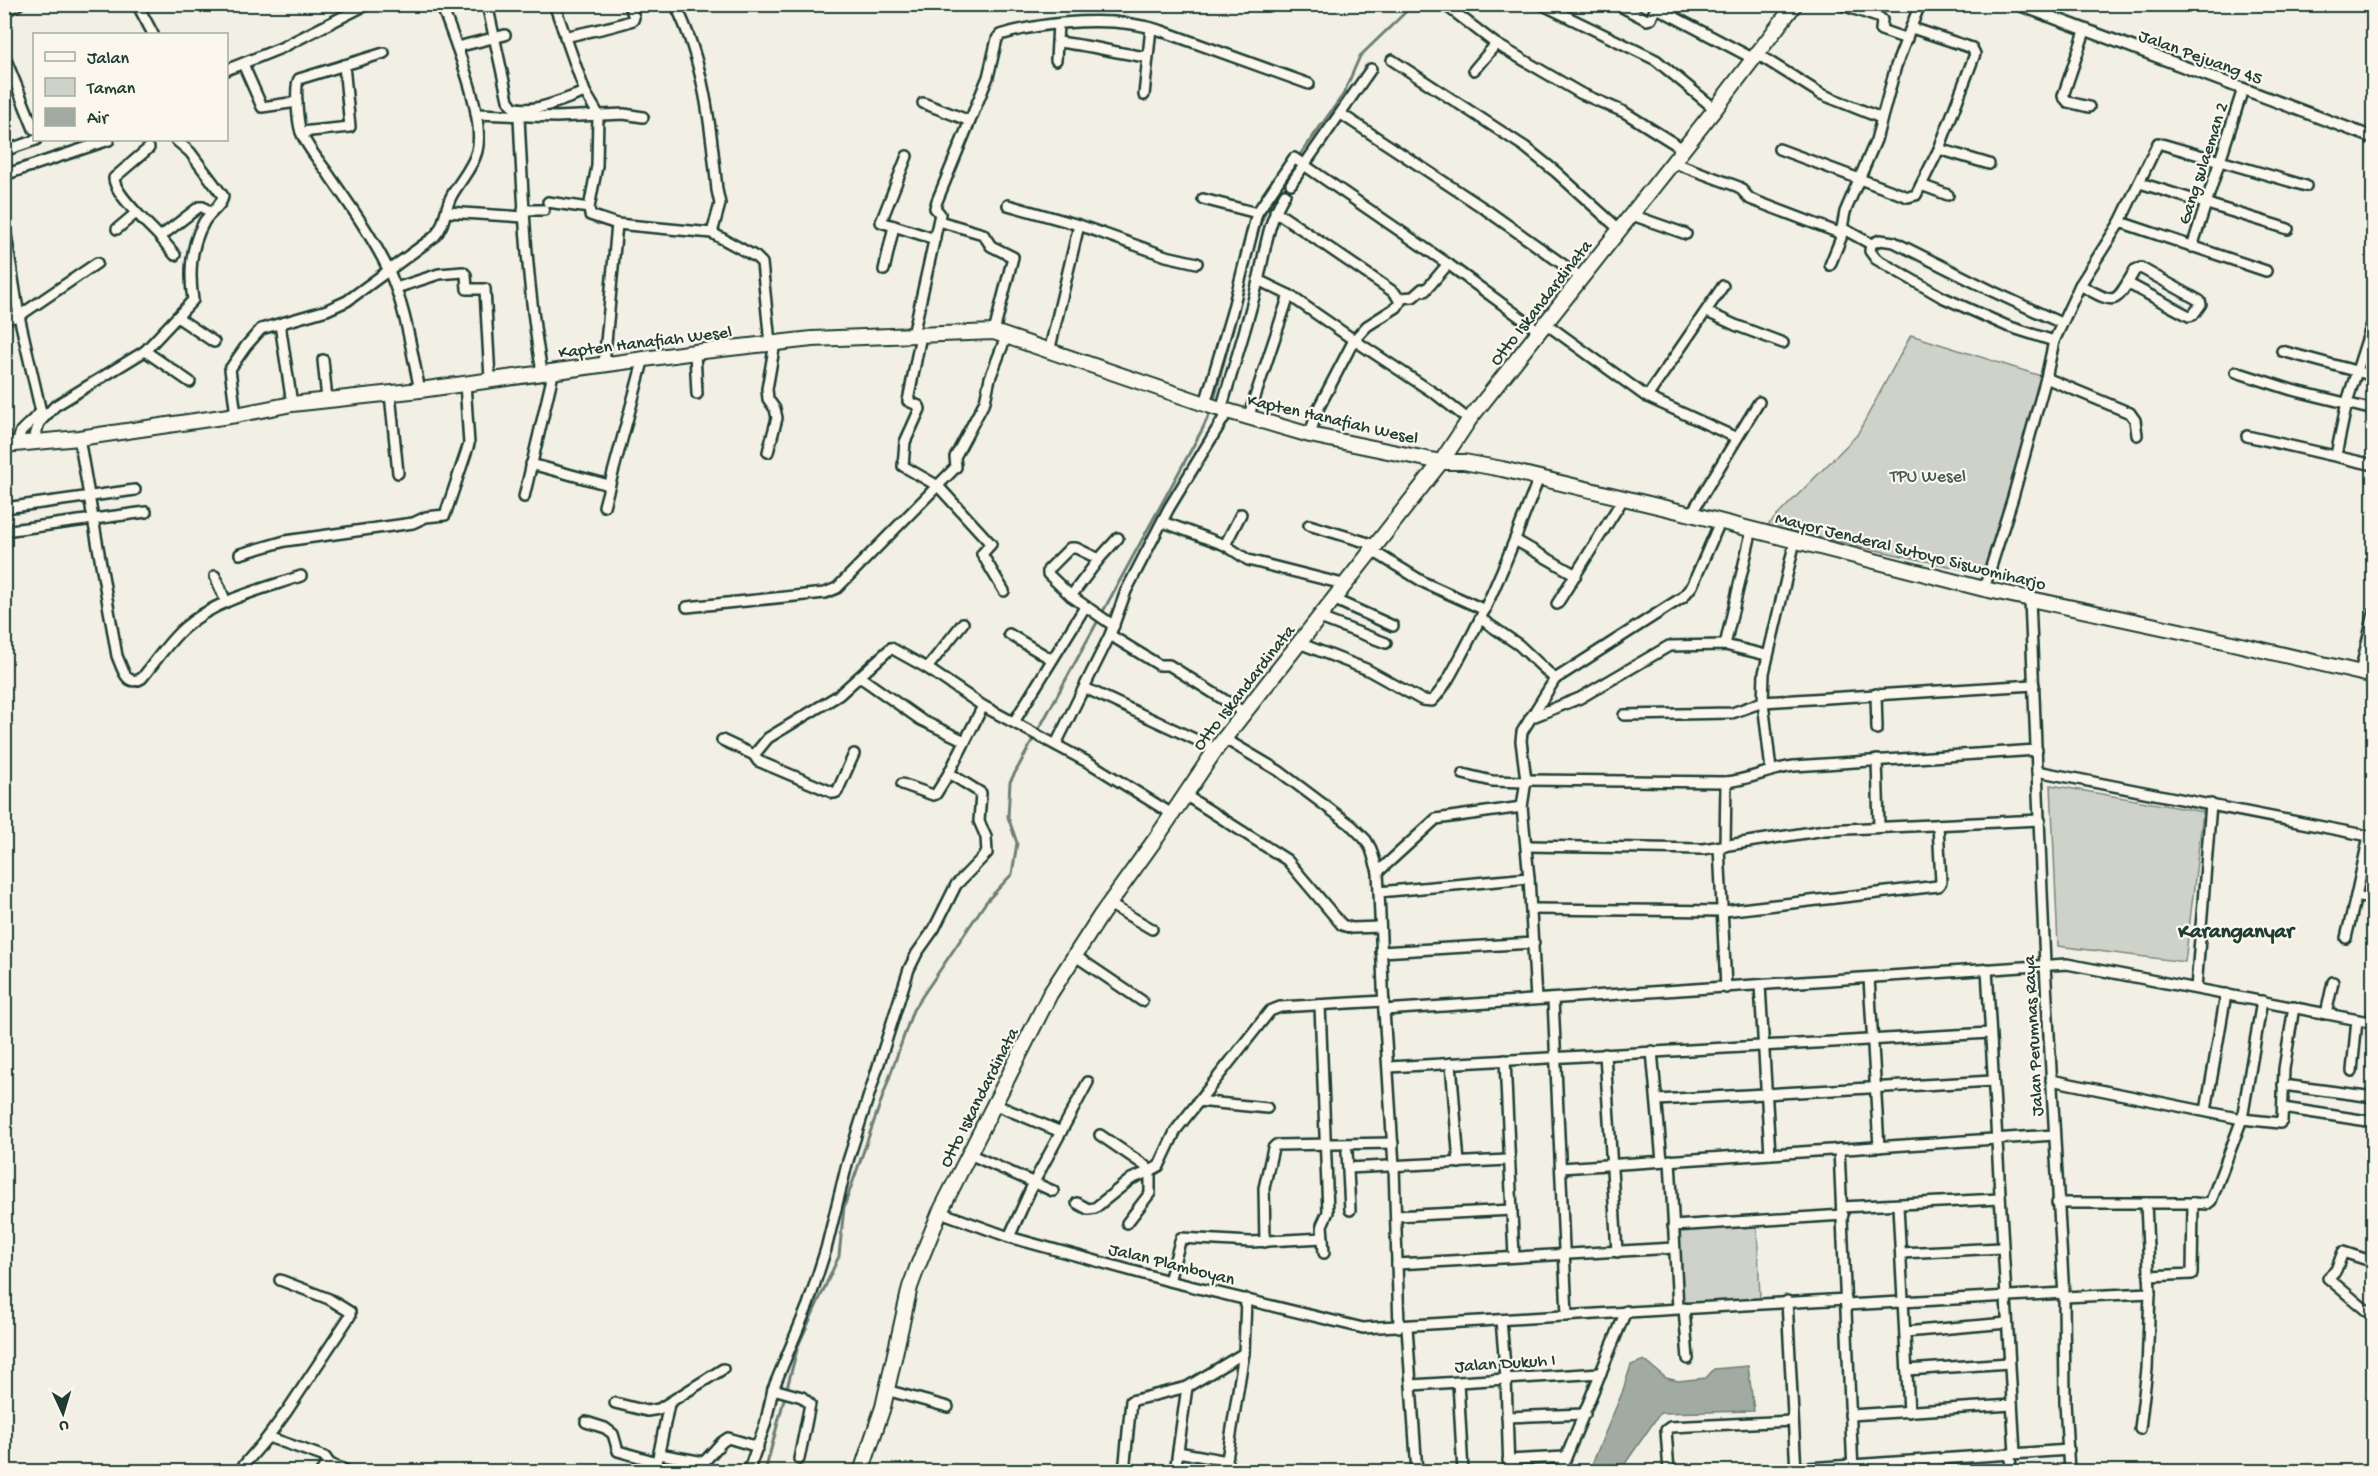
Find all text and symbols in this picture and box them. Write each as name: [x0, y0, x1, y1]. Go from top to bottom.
street label: Jalan Pejuang 45: [2135, 26, 2265, 90]
legend: [33, 33, 228, 141]
text: Jalan: [87, 49, 129, 70]
text: Taman: [86, 79, 136, 100]
street label: Gang sulaeman 2: [2175, 100, 2234, 227]
text: Air: [87, 109, 110, 130]
street label: Otto Iskandardinata: [1486, 236, 1598, 371]
street label: Kapten Hanafiah Wesel: [557, 322, 733, 365]
street label: Kapten Hanafiah Wesel: [1245, 391, 1420, 450]
park label: TPU Wesel: [1889, 467, 1966, 488]
street label: Mayor Jenderal Sutoyo Siswomiharjo: [1773, 509, 2048, 596]
street label: Otto Iskandardinata: [1189, 621, 1301, 756]
district label: Karanganyar: [2177, 921, 2296, 946]
street label: Jalan Perumnas Raya: [2020, 954, 2049, 1117]
street label: Otto Iskandardinata: [936, 1024, 1025, 1171]
street label: Jalan Plamboyan: [1106, 1240, 1237, 1291]
street label: Jalan Dukuh I: [1454, 1350, 1556, 1378]
north arrow: [33, 1383, 93, 1443]
text: U: [58, 1415, 69, 1434]

